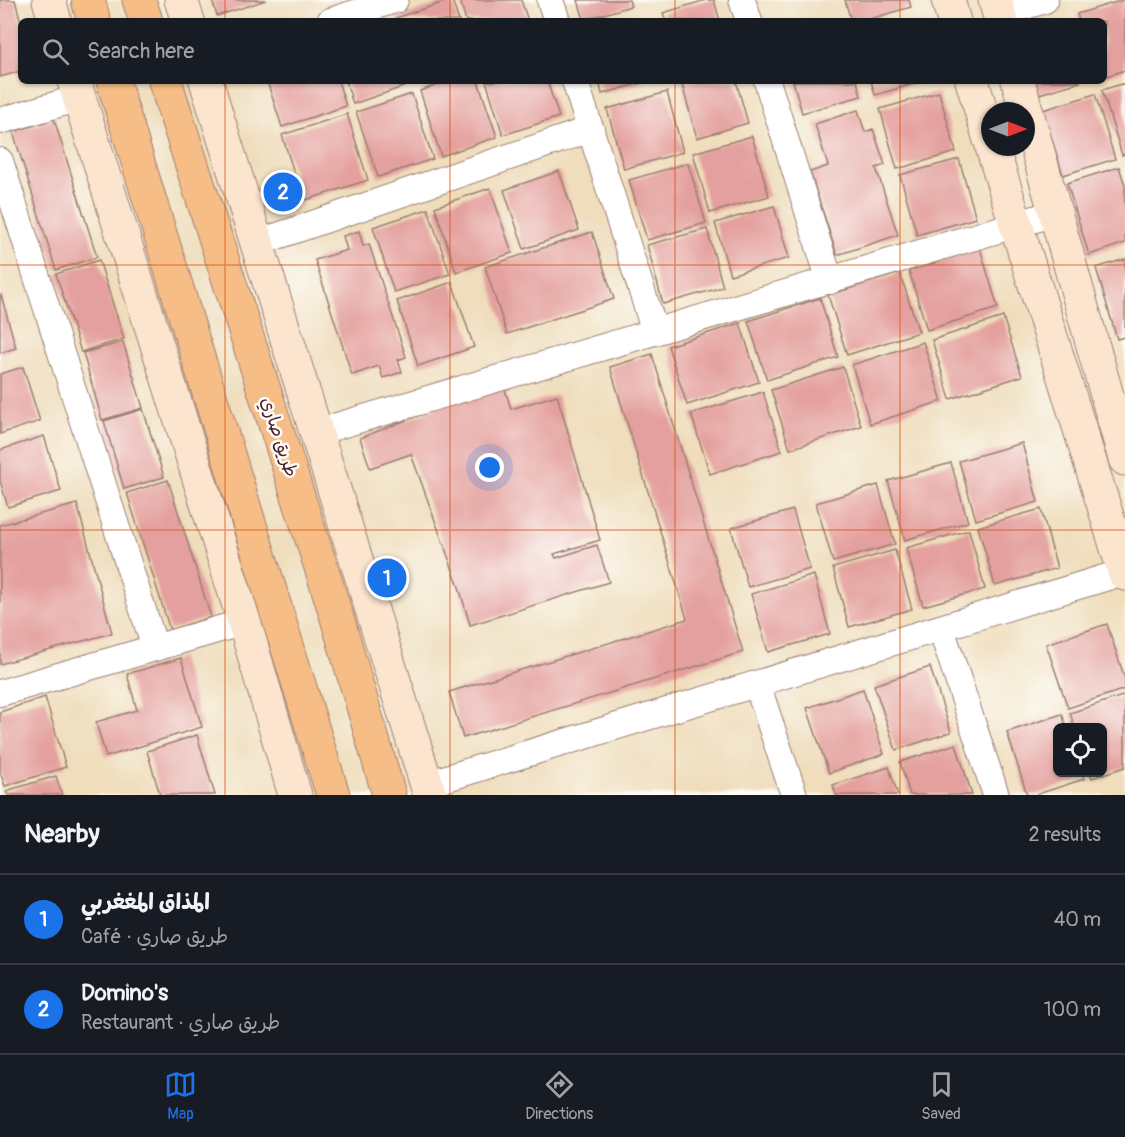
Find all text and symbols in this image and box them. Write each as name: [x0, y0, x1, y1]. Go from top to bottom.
search box: [18, 18, 1107, 84]
icon: search: [39, 35, 72, 68]
text: Search here: [87, 37, 194, 65]
north arrow: [981, 102, 1035, 156]
pin: 2: [264, 170, 302, 214]
street label: طريق صاري: [254, 394, 303, 480]
your location: [475, 453, 504, 482]
pin: 1: [368, 556, 406, 600]
map controls: [1053, 723, 1107, 777]
button: locate: [1053, 723, 1107, 777]
text: Nearby: [24, 818, 100, 850]
text: 2 results: [1029, 822, 1101, 847]
text: المذاق المغغربي: [81, 888, 210, 916]
text: 1: [40, 907, 47, 932]
text: 40 m: [1054, 907, 1101, 932]
text: Café · طريق صاري: [81, 924, 228, 949]
text: Domino's: [81, 979, 168, 1007]
text: 2: [38, 997, 49, 1022]
text: 100 m: [1044, 997, 1101, 1022]
text: Restaurant · طريق صاري: [81, 1010, 280, 1035]
tab: Map: [164, 1068, 197, 1124]
tab: Directions: [525, 1068, 593, 1124]
tab: Saved: [921, 1068, 961, 1124]

